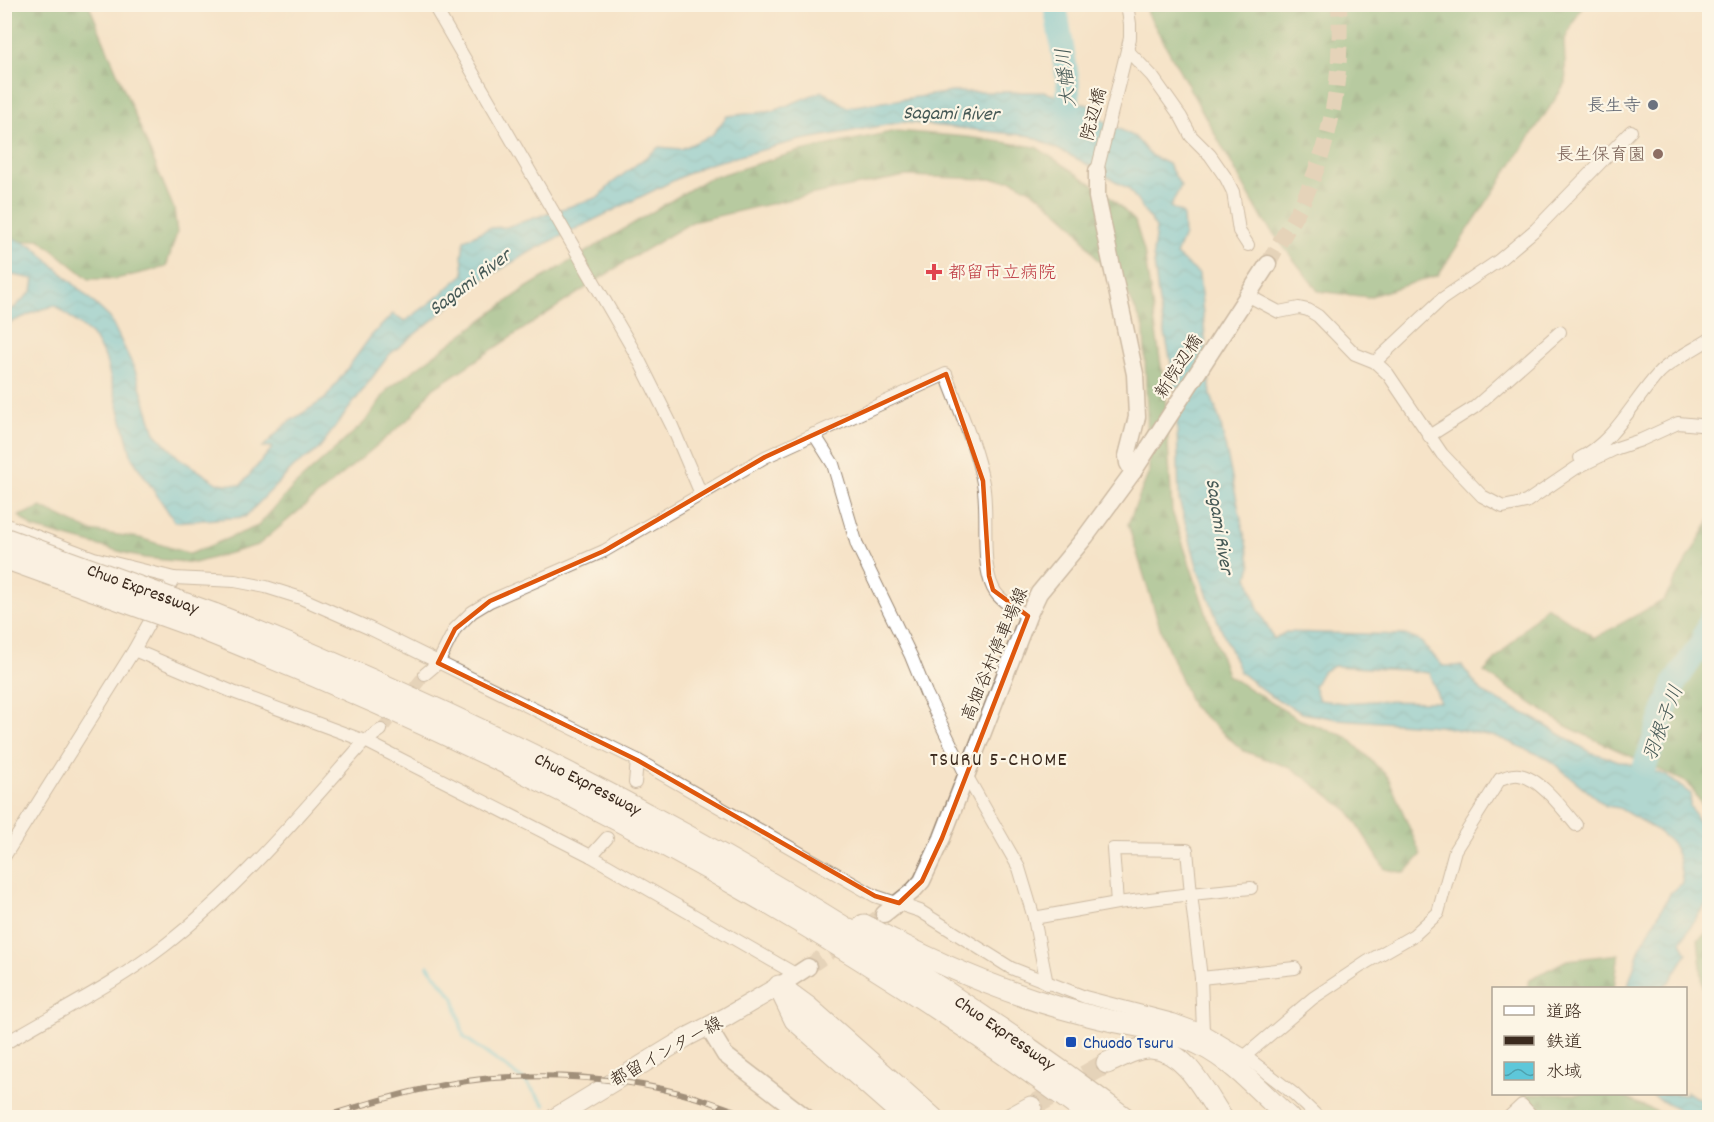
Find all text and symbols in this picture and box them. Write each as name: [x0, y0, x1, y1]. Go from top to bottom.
water label: 大幡川: [1051, 46, 1085, 109]
street label: 院辺橋: [1076, 85, 1114, 144]
place label: 長生寺: [1587, 95, 1641, 120]
marker: 長生寺: [1646, 98, 1660, 112]
water label: Sagami River: [903, 100, 1002, 130]
place label: 長生保育園: [1556, 144, 1646, 169]
marker: 長生保育園: [1651, 147, 1665, 161]
water label: Sagami River: [424, 242, 520, 324]
place label: 都留市立病院: [948, 262, 1056, 287]
marker: 都留市立病院: [925, 263, 943, 281]
street label: 新院辺橋: [1150, 330, 1210, 404]
water label: Sagami River: [1197, 477, 1240, 579]
street label: Chuo Expressway: [83, 559, 202, 623]
street label: 高畑谷村停車場線: [957, 584, 1036, 726]
water label: 羽根子川: [1637, 682, 1692, 766]
district label: TSURU 5-CHOME: [930, 747, 1068, 775]
street label: Chuo Expressway: [529, 748, 646, 824]
legend: [1492, 987, 1687, 1095]
street label: Chuo Expressway: [949, 991, 1060, 1078]
text: 道路: [1546, 1001, 1582, 1026]
street label: 都留インター線: [606, 1012, 728, 1094]
text: 鉄道: [1546, 1031, 1582, 1056]
place label: Chuodo Tsuru: [1083, 1032, 1173, 1057]
marker: Chuodo Tsuru: [1064, 1035, 1078, 1049]
text: 水域: [1546, 1061, 1582, 1086]

